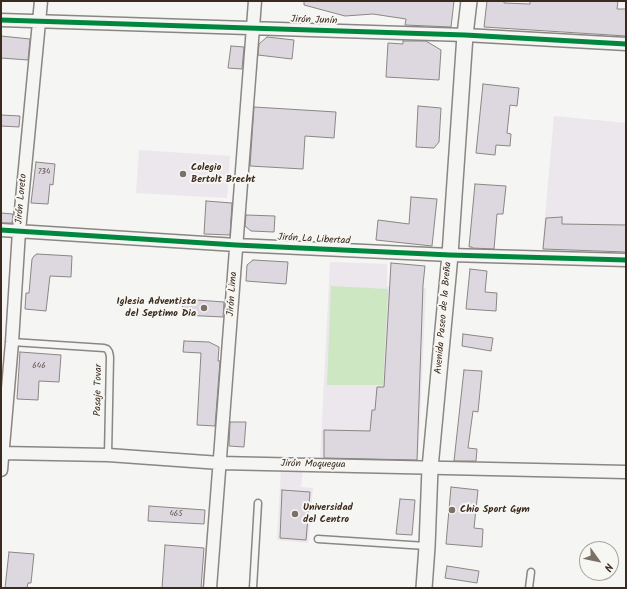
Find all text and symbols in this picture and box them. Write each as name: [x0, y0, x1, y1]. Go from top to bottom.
street label: Jirón Junín: [290, 14, 338, 28]
place label: Colegio Bertolt Brecht: [191, 162, 256, 186]
house number: 734: [38, 168, 50, 178]
marker: Colegio Bertolt Brecht: [178, 169, 188, 179]
street label: Jirón Loreto: [14, 173, 30, 225]
street label: Jirón La Libertad: [277, 232, 351, 248]
street label: Avenida Paseo de la Breña: [433, 261, 455, 375]
street label: Jirón Lima: [225, 271, 241, 317]
place label: Iglesia Adventista del Septimo Dia: [117, 296, 196, 320]
marker: Iglesia Adventista del Septimo Dia: [199, 303, 209, 313]
house number: 646: [32, 362, 46, 372]
street label: Pasaje Tovar: [93, 364, 105, 416]
street label: Jirón Moquegua: [280, 458, 346, 472]
place label: Universidad del Centro: [303, 502, 353, 526]
place label: Chio Sport Gym: [460, 504, 530, 516]
marker: Chio Sport Gym: [447, 505, 457, 515]
marker: Universidad del Centro: [290, 509, 300, 519]
house number: 465: [169, 510, 183, 520]
north arrow: [579, 541, 619, 581]
text: N: [599, 559, 618, 575]

